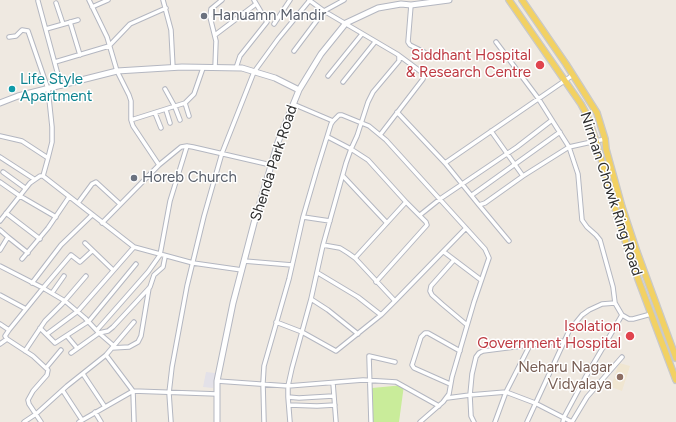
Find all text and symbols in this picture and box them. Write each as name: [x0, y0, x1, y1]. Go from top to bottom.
place label: Hanuamn Mandir: [212, 7, 326, 25]
marker: Hanuamn Mandir: [199, 11, 209, 21]
place label: Siddhant Hospital & Research Centre: [406, 47, 531, 82]
marker: Siddhant Hospital & Research Centre: [534, 59, 546, 71]
place label: Life Style Apartment: [20, 71, 92, 106]
marker: Life Style Apartment: [7, 84, 17, 94]
street label: Shenda Park Road: [247, 103, 301, 223]
street label: Nirman Chowk Ring Road: [576, 110, 646, 278]
place label: Horeb Church: [142, 169, 237, 187]
marker: Horeb Church: [129, 173, 139, 183]
place label: Isolation Government Hospital: [477, 318, 621, 353]
marker: Isolation Government Hospital: [624, 330, 636, 342]
place label: Neharu Nagar Vidyalaya: [518, 359, 612, 394]
marker: Neharu Nagar Vidyalaya: [615, 372, 625, 382]

